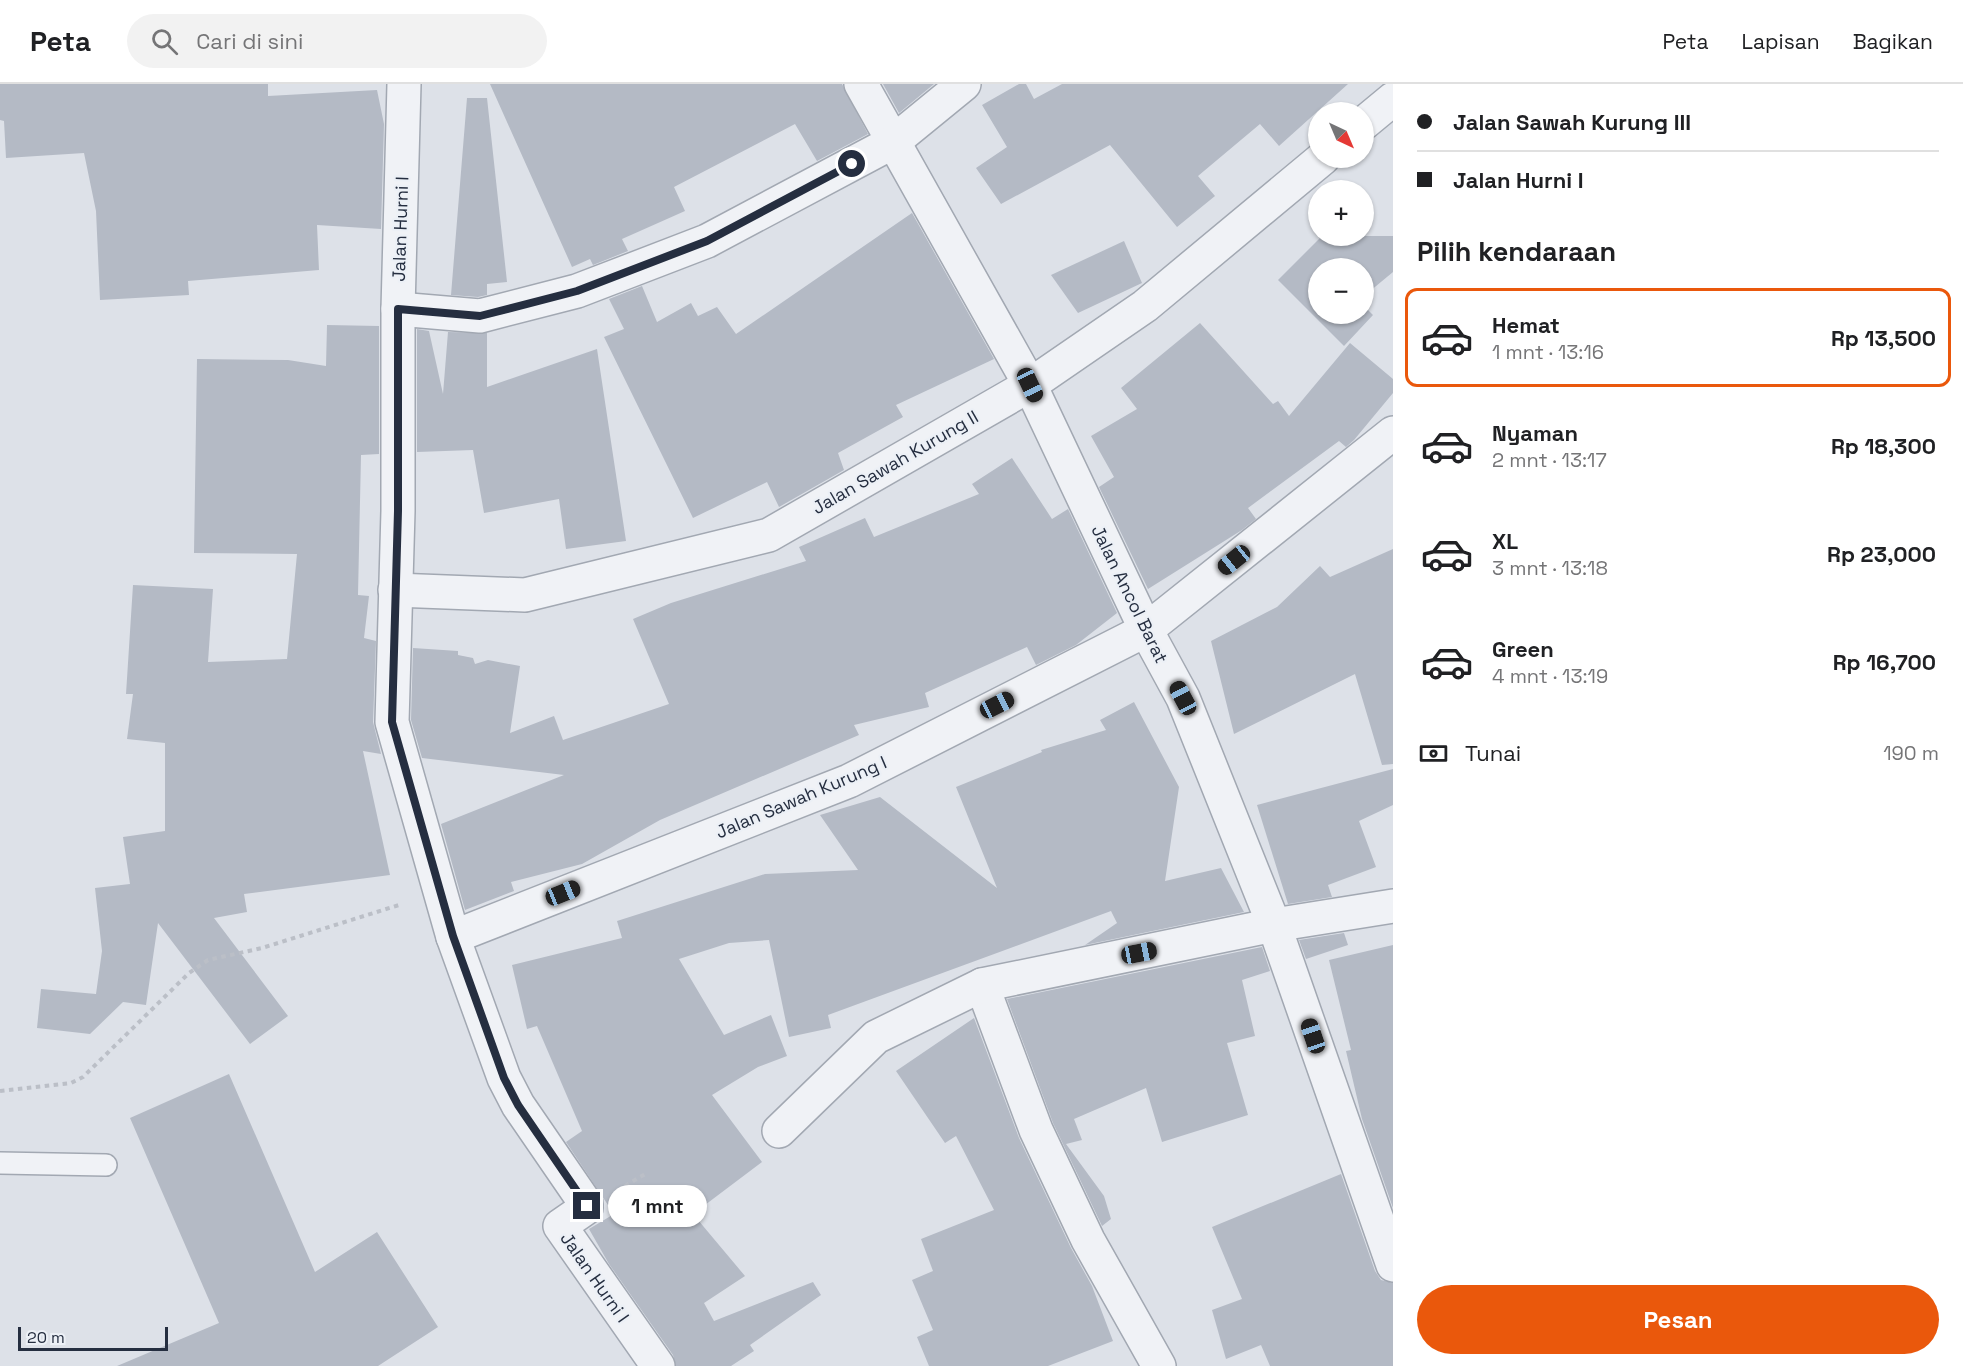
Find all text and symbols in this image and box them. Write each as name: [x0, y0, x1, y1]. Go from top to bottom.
search box: [127, 14, 547, 68]
text: Peta: [30, 23, 91, 59]
icon: search: [148, 25, 181, 58]
text: Cari di sini: [196, 27, 303, 55]
text: Peta: [1663, 28, 1709, 55]
text: Lapisan: [1742, 28, 1820, 55]
text: Bagikan: [1853, 28, 1933, 55]
north arrow: [1308, 102, 1374, 168]
map controls: [1308, 102, 1374, 324]
text: Jalan Sawah Kurung III: [1453, 108, 1691, 136]
route start: [838, 150, 865, 177]
text: Jalan Hurni I: [1453, 166, 1584, 194]
street label: Jalan Hurni I: [387, 176, 413, 282]
button: +: [1308, 180, 1374, 246]
text: Pilih kendaraan: [1417, 234, 1616, 269]
button: −: [1308, 258, 1374, 324]
icon: car: [1420, 311, 1474, 365]
text: Hemat: [1492, 311, 1560, 339]
text: Rp 13,500: [1831, 324, 1936, 352]
text: 1 mnt · 13:16: [1492, 339, 1604, 365]
car: [1014, 365, 1046, 405]
street label: Jalan Sawah Kurung II: [808, 405, 982, 519]
icon: car: [1420, 419, 1474, 473]
text: Nyaman: [1492, 419, 1578, 447]
text: Rp 18,300: [1831, 432, 1936, 460]
text: 2 mnt · 13:17: [1492, 447, 1607, 473]
street label: Jalan Ancol Barat: [1087, 521, 1173, 667]
icon: car: [1420, 527, 1474, 581]
text: XL: [1492, 527, 1518, 555]
text: Rp 23,000: [1827, 540, 1936, 568]
car: [1214, 542, 1254, 578]
text: 3 mnt · 13:18: [1492, 555, 1608, 581]
icon: car: [1420, 635, 1474, 689]
text: Green: [1492, 635, 1554, 663]
text: Rp 16,700: [1833, 648, 1936, 676]
text: 4 mnt · 13:19: [1492, 663, 1608, 689]
car: [1167, 678, 1199, 718]
car: [977, 689, 1017, 721]
icon: cash: [1417, 737, 1450, 770]
text: Tunai: [1465, 739, 1521, 767]
text: 190 m: [1883, 740, 1939, 766]
street label: Jalan Sawah Kurung I: [712, 751, 890, 843]
car: [543, 878, 583, 908]
car: [1120, 941, 1158, 965]
car: [1299, 1016, 1327, 1056]
callout: 1 mnt: [608, 1185, 707, 1227]
route end: [573, 1192, 600, 1219]
text: 1 mnt: [631, 1193, 684, 1219]
street label: Jalan Hurni I: [555, 1227, 635, 1327]
button: Pesan: [1417, 1285, 1939, 1354]
scale bar: [18, 1324, 168, 1352]
text: 20 m: [27, 1327, 65, 1348]

